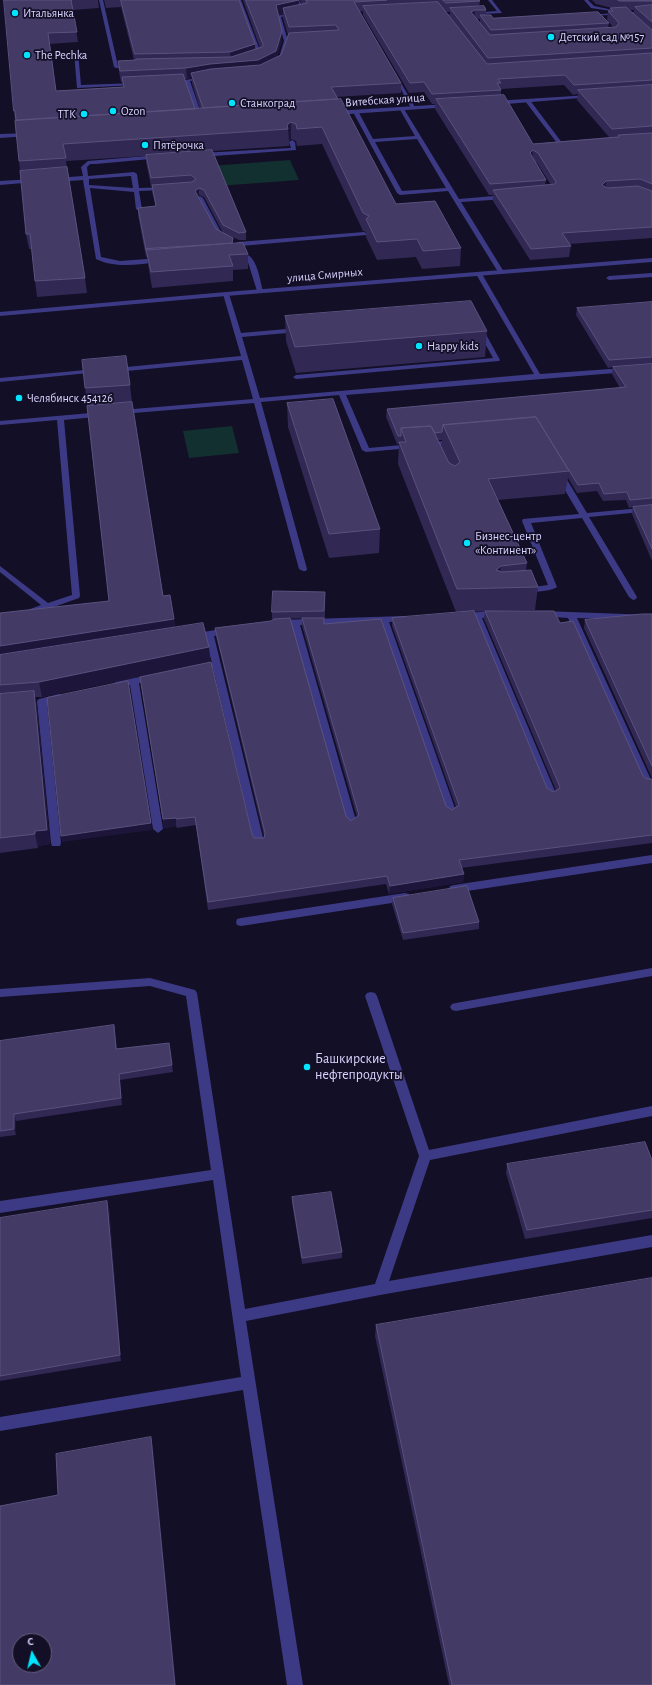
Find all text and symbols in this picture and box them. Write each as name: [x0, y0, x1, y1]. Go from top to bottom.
place label: Итальянка: [23, 6, 74, 20]
marker: Итальянка: [10, 8, 20, 18]
place label: Детский сад №157: [559, 30, 644, 44]
marker: Детский сад №157: [546, 32, 556, 42]
place label: The Pechka: [35, 48, 87, 62]
marker: The Pechka: [22, 50, 32, 60]
street label: Витебская улица: [345, 90, 425, 110]
place label: Станкоград: [240, 96, 295, 110]
marker: Станкоград: [227, 98, 237, 108]
place label: Ozon: [121, 104, 145, 118]
marker: Ozon: [108, 106, 118, 116]
place label: ТТК: [58, 107, 76, 121]
marker: ТТК: [79, 109, 89, 119]
place label: Пятёрочка: [153, 138, 204, 152]
marker: Пятёрочка: [140, 140, 150, 150]
street label: улица Смирных: [287, 265, 363, 285]
place label: Happy kids: [427, 339, 479, 353]
marker: Happy kids: [414, 341, 424, 351]
place label: Челябинск 454126: [27, 391, 113, 405]
marker: Челябинск 454126: [14, 393, 24, 403]
place label: Бизнес-центр «Континент»: [475, 529, 542, 557]
marker: Бизнес-центр «Континент»: [462, 538, 472, 548]
place label: Башкирские нефтепродукты: [315, 1051, 403, 1084]
marker: Башкирские нефтепродукты: [302, 1062, 312, 1072]
north arrow: [12, 1633, 52, 1673]
text: С: [27, 1636, 34, 1647]

